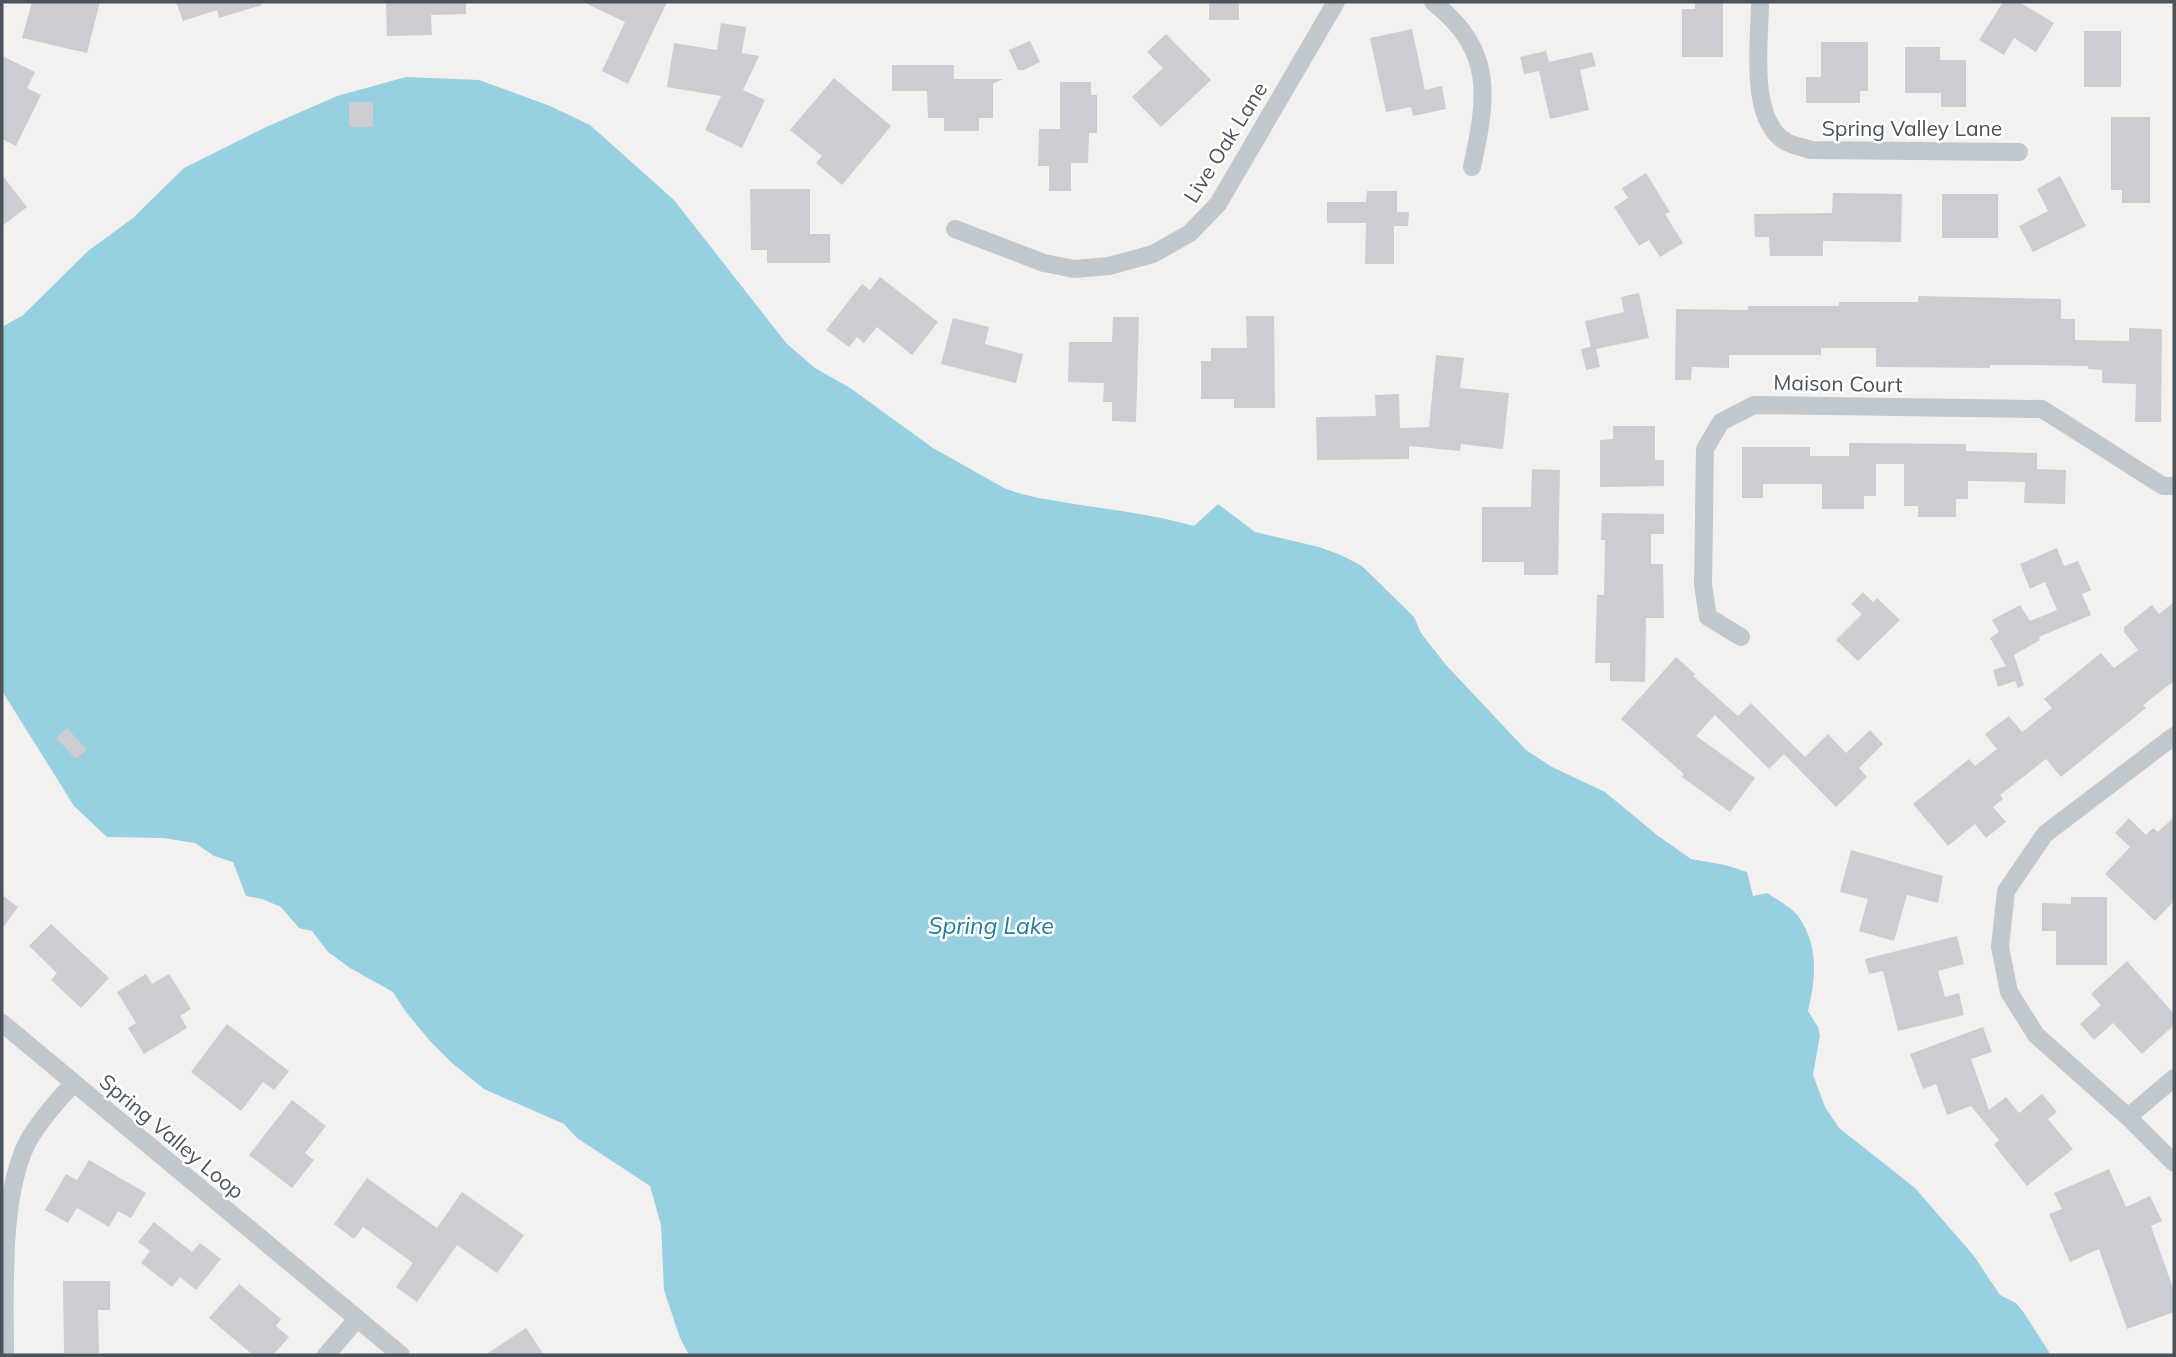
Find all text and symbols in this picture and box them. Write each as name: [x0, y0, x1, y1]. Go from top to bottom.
street label: Live Oak Lane: [1178, 77, 1272, 207]
street label: Spring Valley Lane: [1822, 115, 2002, 141]
street label: Maison Court: [1773, 369, 1903, 397]
water label: Spring Lake: [928, 911, 1054, 940]
street label: Spring Valley Loop: [94, 1068, 250, 1204]

